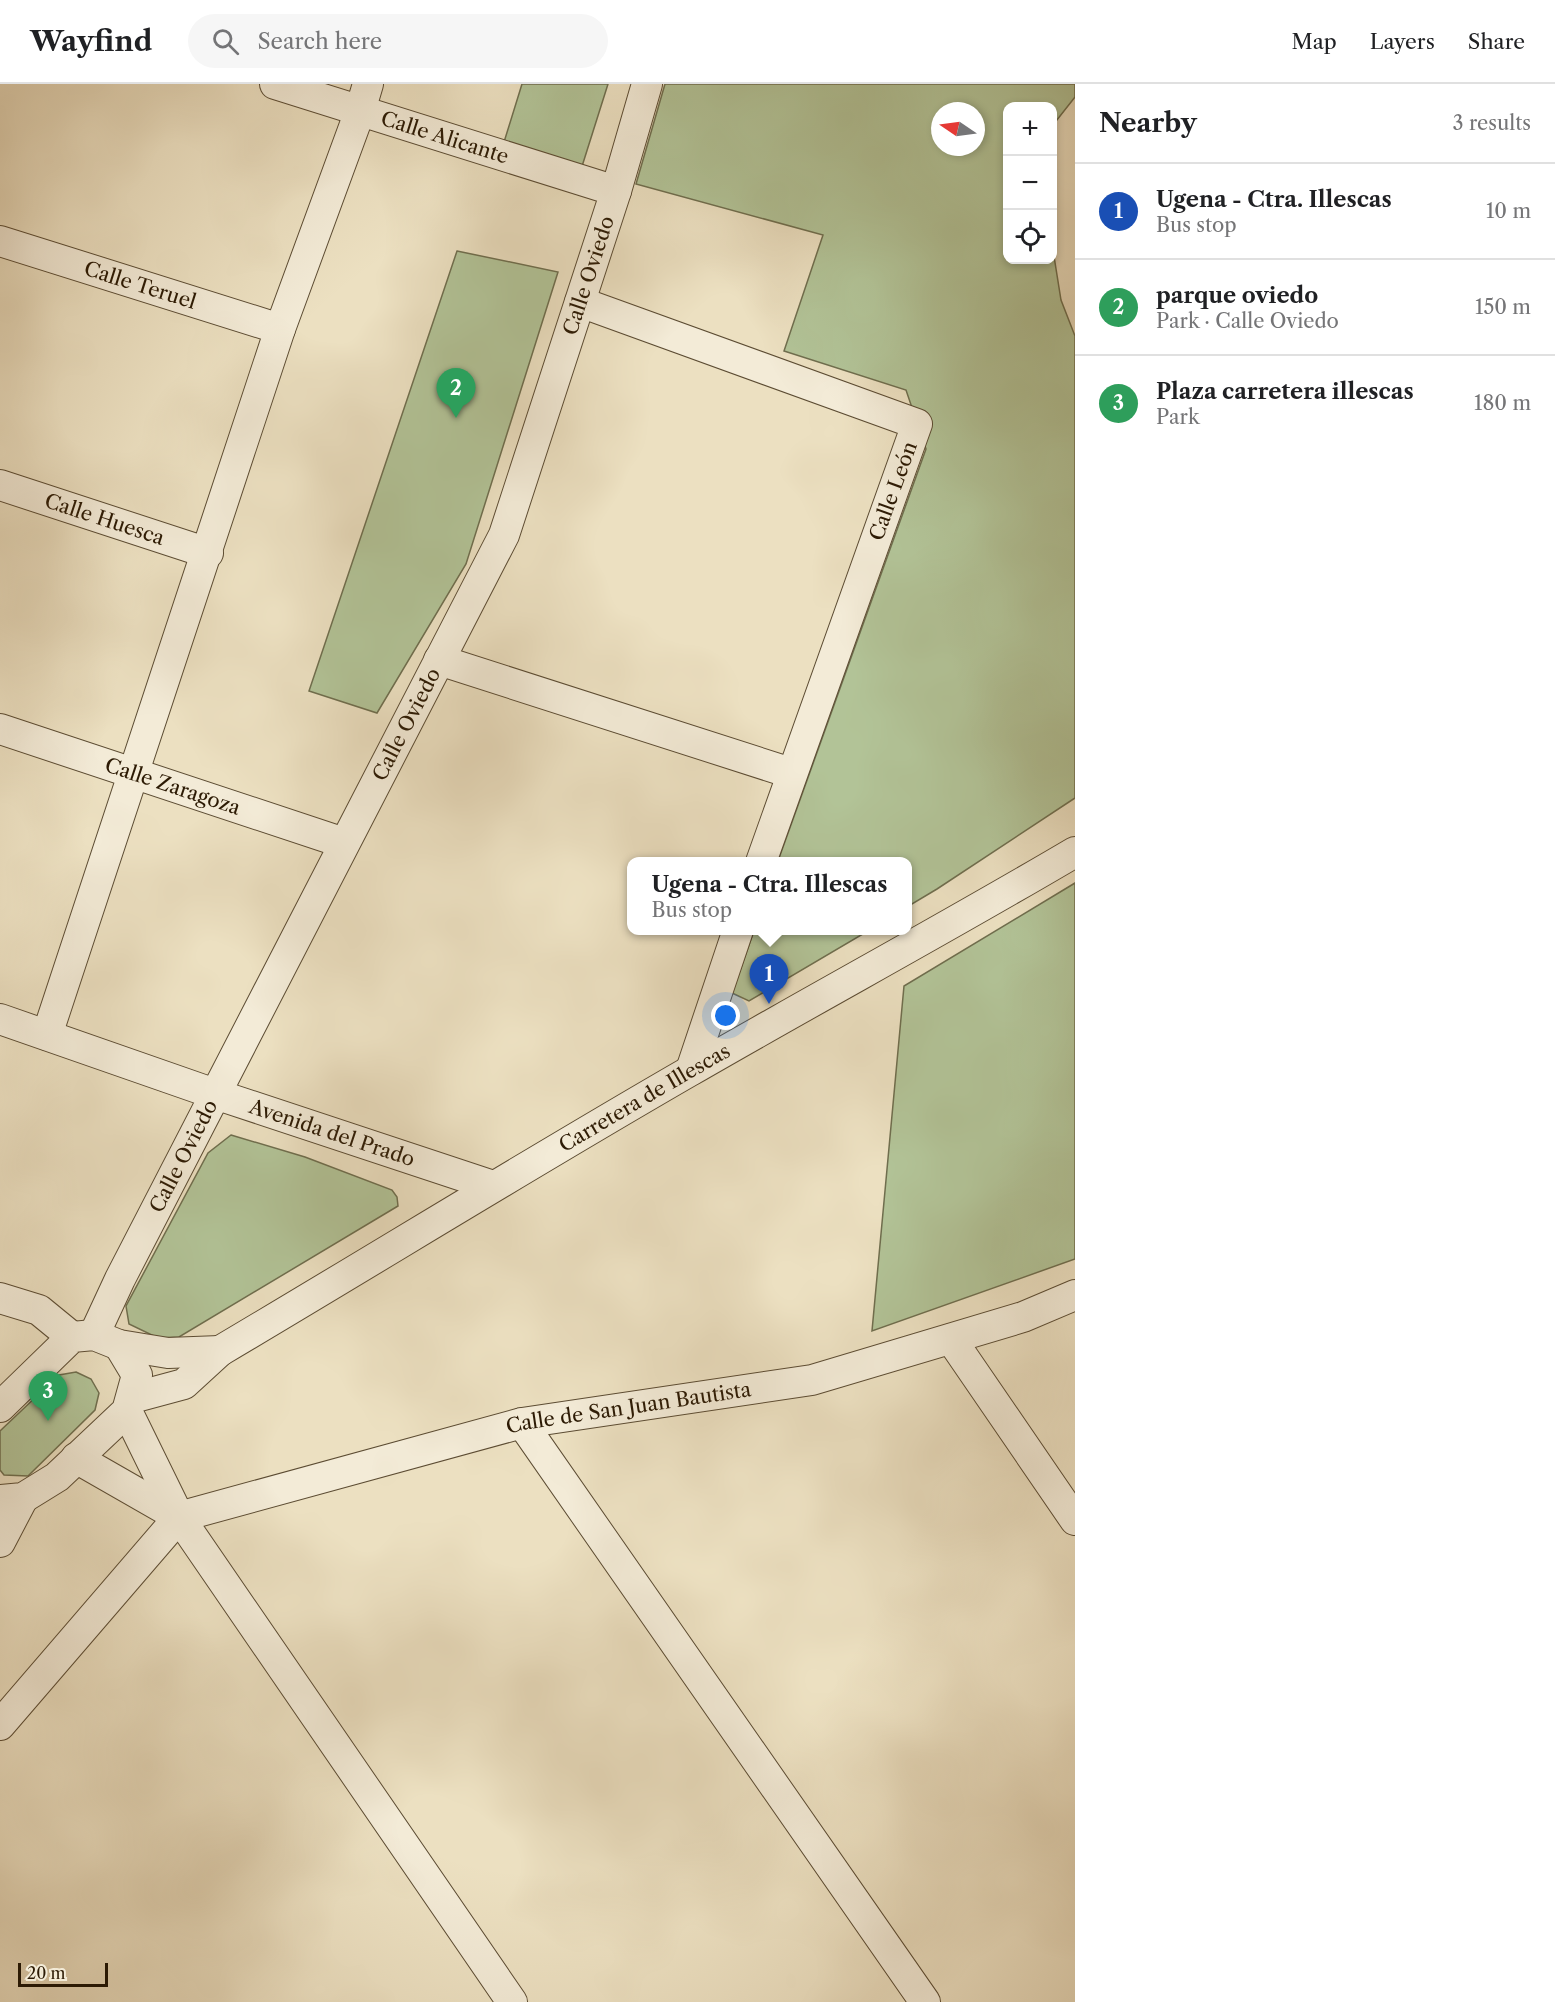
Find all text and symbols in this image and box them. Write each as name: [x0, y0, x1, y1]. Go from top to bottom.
search box: [188, 14, 608, 68]
text: Wayfind: [30, 24, 152, 58]
icon: search: [209, 25, 242, 58]
text: Search here: [257, 28, 382, 55]
text: Map: [1292, 29, 1337, 54]
text: Layers: [1370, 29, 1435, 54]
text: Share: [1468, 29, 1525, 54]
north arrow: [931, 102, 985, 156]
map controls: [1003, 102, 1057, 264]
button: +: [1003, 102, 1057, 156]
street label: Calle Alicante: [378, 106, 512, 169]
text: Nearby: [1099, 107, 1197, 139]
text: 3 results: [1453, 111, 1531, 135]
button: −: [1003, 156, 1057, 210]
text: Ugena - Ctra. Illescas: [1156, 186, 1392, 213]
text: 1: [1114, 199, 1123, 223]
text: 10 m: [1486, 199, 1531, 223]
button: locate: [1003, 210, 1057, 264]
street label: Calle Oviedo: [558, 213, 619, 338]
text: Bus stop: [1156, 213, 1237, 237]
street label: Calle Teruel: [81, 256, 199, 314]
text: parque oviedo: [1156, 282, 1318, 309]
text: 2: [1113, 295, 1124, 319]
text: 150 m: [1475, 295, 1531, 319]
text: Park · Calle Oviedo: [1156, 309, 1339, 333]
pin: 2: [436, 368, 476, 418]
text: Plaza carretera illescas: [1156, 378, 1414, 405]
text: 3: [1113, 391, 1124, 415]
text: 180 m: [1474, 391, 1531, 415]
text: Park: [1156, 405, 1199, 429]
street label: Calle León: [864, 438, 922, 544]
street label: Calle Huesca: [42, 488, 168, 550]
street label: Calle Oviedo: [367, 664, 445, 785]
street label: Calle Zaragoza: [102, 753, 244, 820]
popup: [627, 857, 912, 935]
text: Ugena - Ctra. Illescas: [652, 871, 887, 898]
text: Bus stop: [652, 898, 732, 922]
pin: 1: [750, 954, 788, 1004]
your location: [711, 1001, 740, 1030]
street label: Carretera de Illescas: [555, 1039, 734, 1157]
street label: Avenida del Prado: [245, 1094, 418, 1171]
street label: Calle Oviedo: [144, 1096, 222, 1217]
pin: 3: [28, 1372, 68, 1421]
street label: Calle de San Juan Bautista: [503, 1377, 753, 1439]
scale bar: [18, 1960, 108, 1988]
text: 20 m: [27, 1963, 66, 1983]

